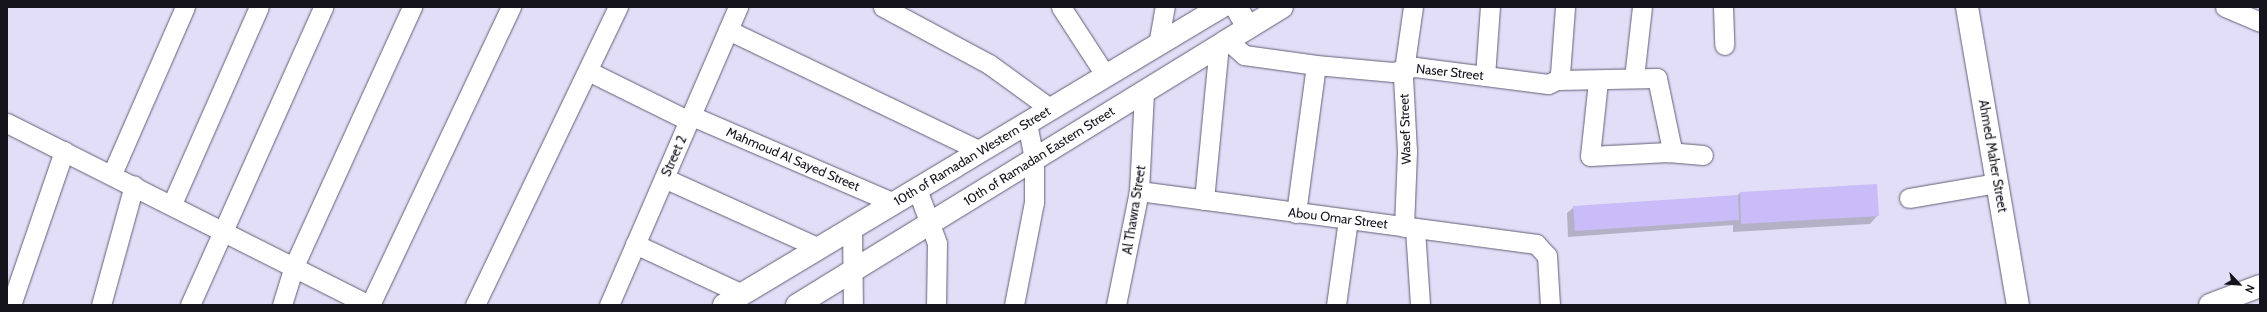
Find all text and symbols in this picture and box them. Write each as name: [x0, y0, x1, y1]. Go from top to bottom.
street label: Naser Street: [1415, 61, 1485, 83]
street label: Wasef Street: [1396, 93, 1414, 165]
street label: Ahmed Maher Street: [1975, 98, 2011, 214]
street label: 10th of Ramadan Western Street: [891, 103, 1053, 209]
street label: 10th of Ramadan Eastern Street: [961, 103, 1117, 209]
street label: Mahmoud Al Sayed Street: [724, 124, 862, 194]
street label: Street 2: [658, 133, 690, 179]
street label: Al Thawra Street: [1119, 164, 1149, 256]
street label: Abou Omar Street: [1287, 204, 1389, 232]
north arrow: [2219, 264, 2259, 304]
text: N: [2242, 283, 2258, 296]

